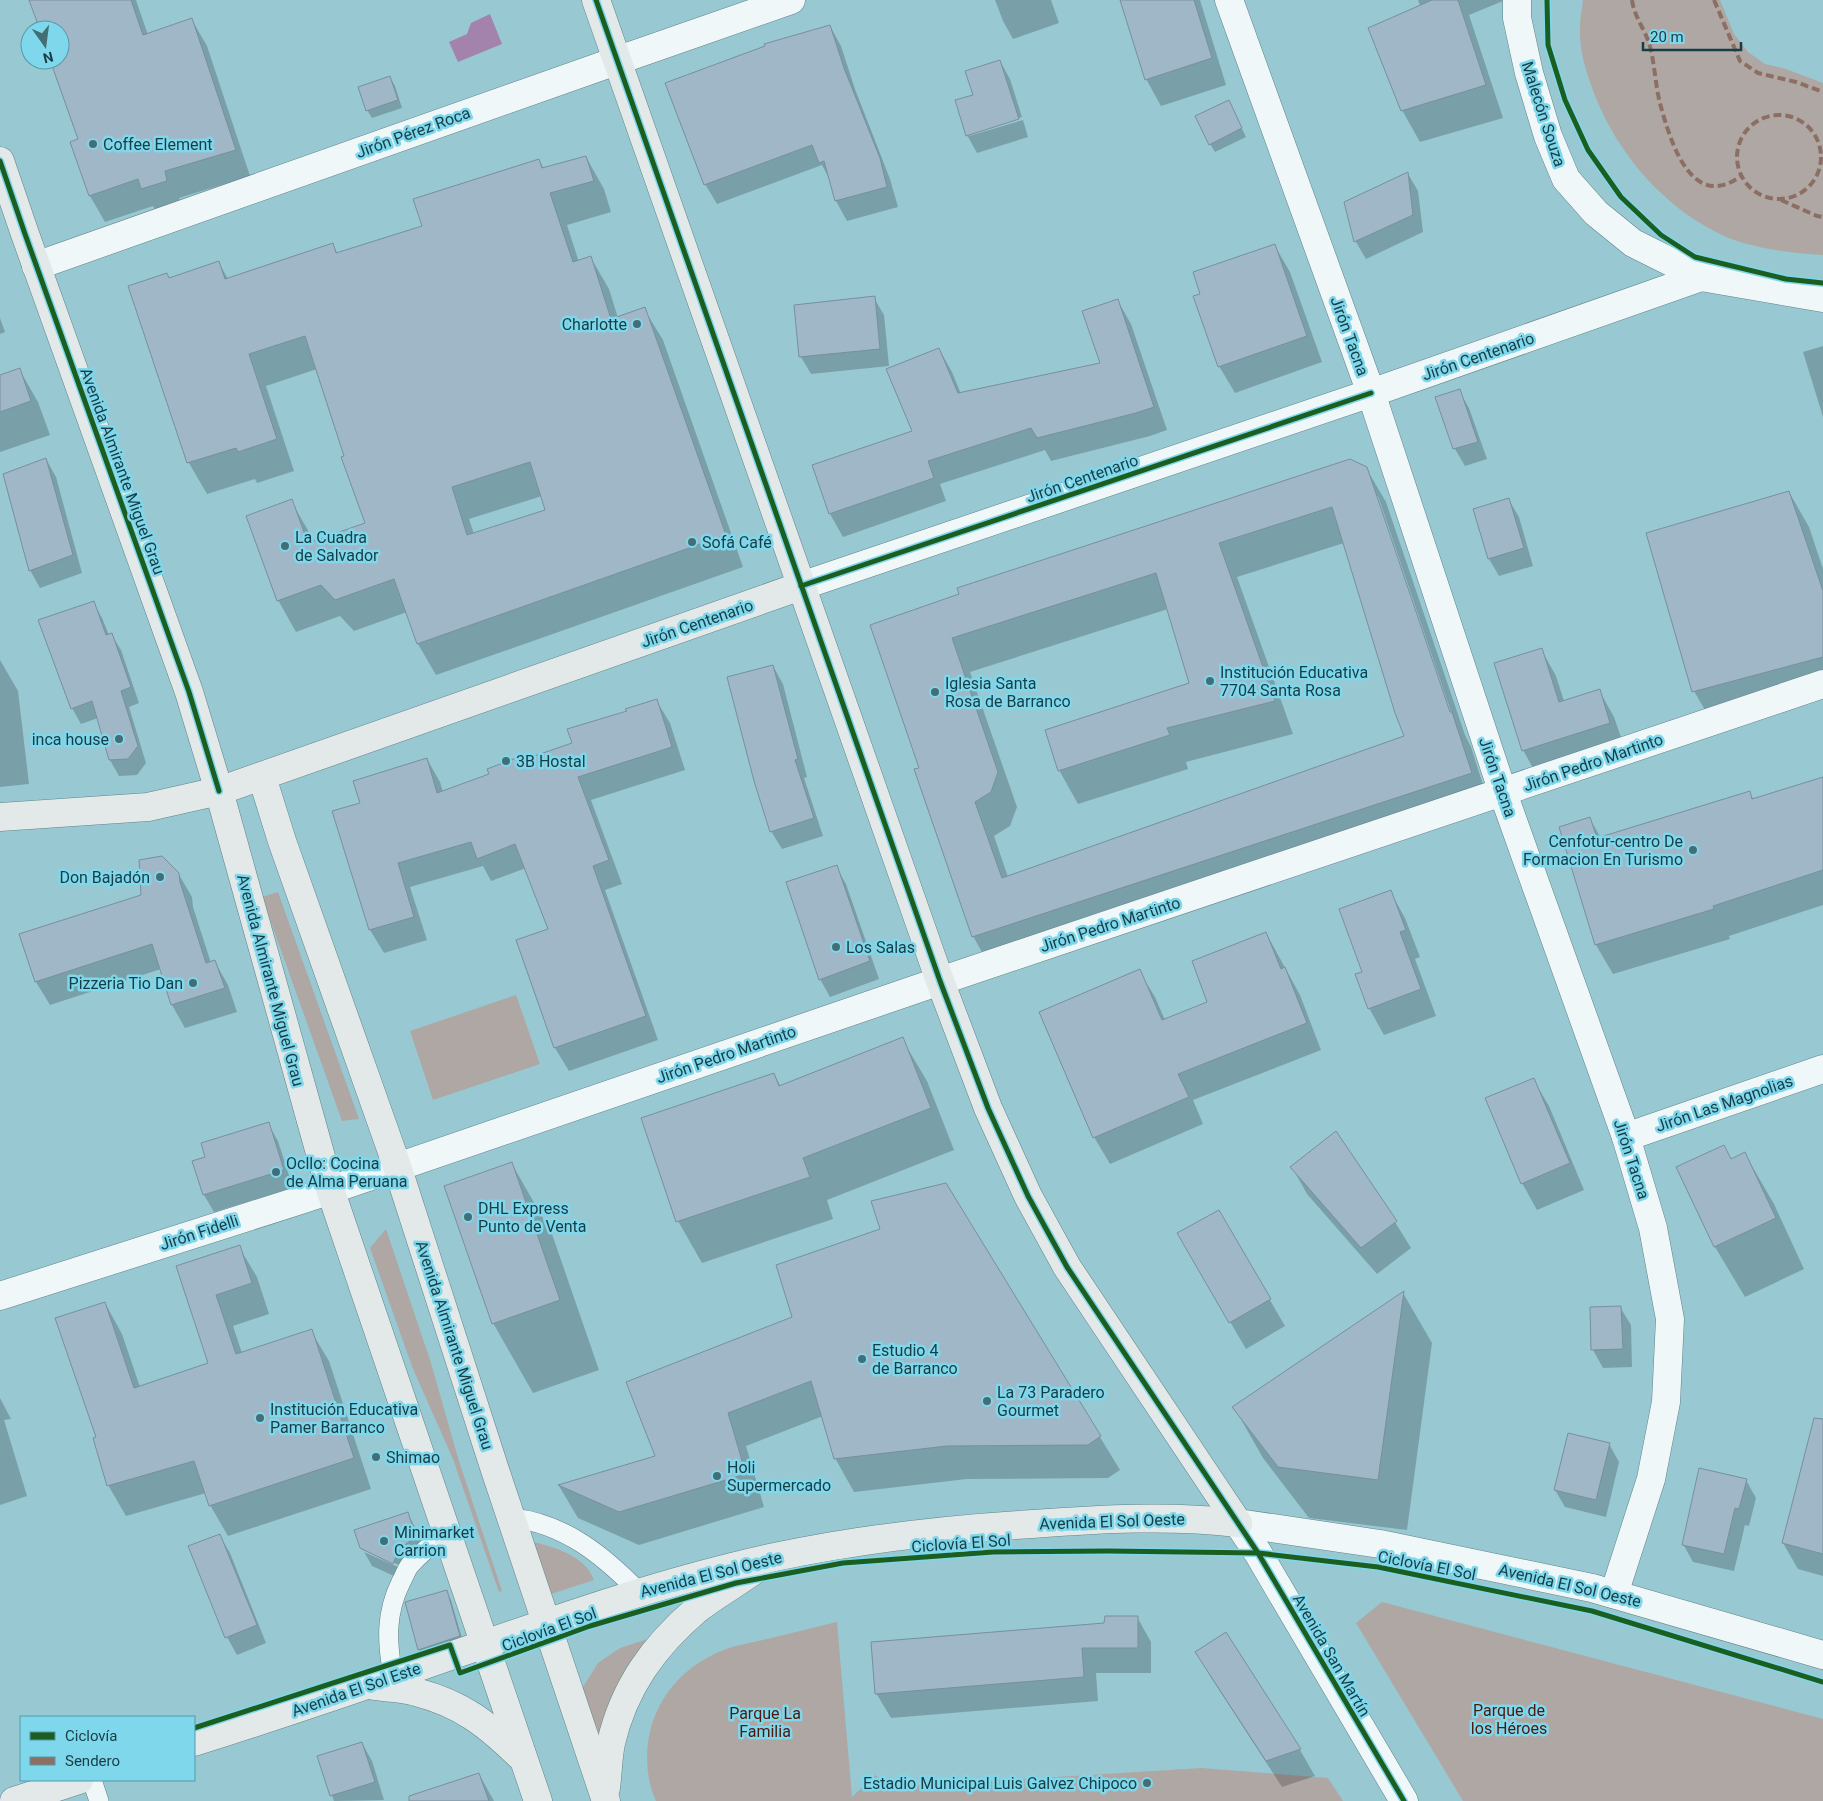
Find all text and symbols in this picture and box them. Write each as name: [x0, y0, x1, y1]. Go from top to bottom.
north arrow: [20, 20, 70, 70]
scale bar: [1643, 20, 1740, 52]
text: 20 m: [1650, 28, 1684, 46]
text: N: [41, 49, 55, 67]
street label: Malecón Souza: [1518, 59, 1569, 169]
street label: Jirón Pérez Roca: [353, 103, 473, 162]
place label: Coffee Element: [103, 135, 212, 154]
marker: Coffee Element: [87, 138, 99, 150]
street label: Jirón Tacna: [1326, 294, 1373, 378]
place label: Charlotte: [562, 315, 627, 334]
marker: Charlotte: [631, 318, 643, 330]
street label: Jirón Centenario: [1420, 328, 1537, 385]
street label: Avenida Almirante Miguel Grau: [76, 365, 169, 577]
street label: Jirón Centenario: [1024, 450, 1141, 507]
place label: La Cuadra de Salvador: [295, 528, 379, 565]
place label: Sofá Café: [702, 533, 772, 552]
marker: Sofá Café: [686, 536, 698, 548]
marker: La Cuadra de Salvador: [279, 540, 291, 552]
street label: Jirón Centenario: [639, 595, 756, 652]
place label: Institución Educativa 7704 Santa Rosa: [1220, 663, 1368, 700]
place label: Iglesia Santa Rosa de Barranco: [945, 674, 1071, 711]
marker: Institución Educativa 7704 Santa Rosa: [1204, 675, 1216, 687]
marker: Iglesia Santa Rosa de Barranco: [929, 686, 941, 698]
place label: inca house: [32, 730, 109, 749]
street label: Jirón Pedro Martinto: [1521, 730, 1665, 795]
marker: inca house: [113, 733, 125, 745]
street label: Jirón Tacna: [1475, 735, 1520, 819]
place label: 3B Hostal: [516, 752, 586, 771]
marker: 3B Hostal: [500, 755, 512, 767]
place label: Cenfotur-centro De Formacion En Turismo: [1523, 832, 1683, 869]
marker: Cenfotur-centro De Formacion En Turismo: [1687, 844, 1699, 856]
place label: Don Bajadón: [59, 868, 150, 887]
marker: Don Bajadón: [154, 871, 166, 883]
street label: Avenida Almirante Miguel Grau: [233, 872, 308, 1088]
street label: Jirón Pedro Martinto: [1038, 893, 1183, 956]
place label: Los Salas: [846, 938, 915, 957]
marker: Los Salas: [830, 941, 842, 953]
place label: Pizzeria Tio Dan: [69, 974, 183, 993]
marker: Pizzeria Tio Dan: [187, 977, 199, 989]
street label: Jirón Pedro Martinto: [654, 1022, 798, 1087]
street label: Jirón Las Magnolias: [1653, 1071, 1795, 1136]
street label: Jirón Tacna: [1610, 1117, 1653, 1202]
place label: Ocllo: Cocina de Alma Peruana: [286, 1154, 407, 1191]
marker: Ocllo: Cocina de Alma Peruana: [270, 1166, 282, 1178]
place label: DHL Express Punto de Venta: [478, 1199, 587, 1236]
street label: Jirón Fidelli: [157, 1211, 241, 1254]
marker: DHL Express Punto de Venta: [462, 1211, 474, 1223]
street label: Avenida Almirante Miguel Grau: [412, 1238, 497, 1452]
place label: Estudio 4 de Barranco: [872, 1341, 958, 1378]
marker: Estudio 4 de Barranco: [856, 1353, 868, 1365]
place label: La 73 Paradero Gourmet: [997, 1383, 1105, 1420]
marker: La 73 Paradero Gourmet: [981, 1395, 993, 1407]
place label: Institución Educativa Pamer Barranco: [270, 1400, 418, 1437]
marker: Institución Educativa Pamer Barranco: [254, 1412, 266, 1424]
place label: Shimao: [386, 1448, 440, 1467]
marker: Shimao: [370, 1451, 382, 1463]
place label: Holi Supermercado: [727, 1458, 831, 1495]
marker: Holi Supermercado: [711, 1470, 723, 1482]
street label: Avenida El Sol Oeste: [1039, 1509, 1185, 1534]
place label: Minimarket Carrion: [394, 1523, 474, 1560]
street label: Ciclovía El Sol: [911, 1531, 1011, 1556]
marker: Minimarket Carrion: [378, 1535, 390, 1547]
street label: Ciclovía El Sol: [1376, 1547, 1478, 1584]
street label: Avenida El Sol Oeste: [638, 1548, 784, 1601]
street label: Avenida El Sol Oeste: [1497, 1560, 1643, 1611]
street label: Avenida San Martín: [1289, 1591, 1374, 1720]
street label: Ciclovía El Sol: [499, 1604, 599, 1655]
street label: Avenida El Sol Este: [289, 1658, 423, 1720]
park label: Parque de los Héroes: [1471, 1701, 1547, 1738]
park label: Parque La Familia: [729, 1704, 801, 1741]
legend: [20, 1716, 195, 1781]
text: Ciclovía: [65, 1727, 118, 1745]
text: Sendero: [65, 1752, 120, 1770]
place label: Estadio Municipal Luis Galvez Chipoco: [863, 1774, 1137, 1793]
marker: Estadio Municipal Luis Galvez Chipoco: [1141, 1777, 1153, 1789]

